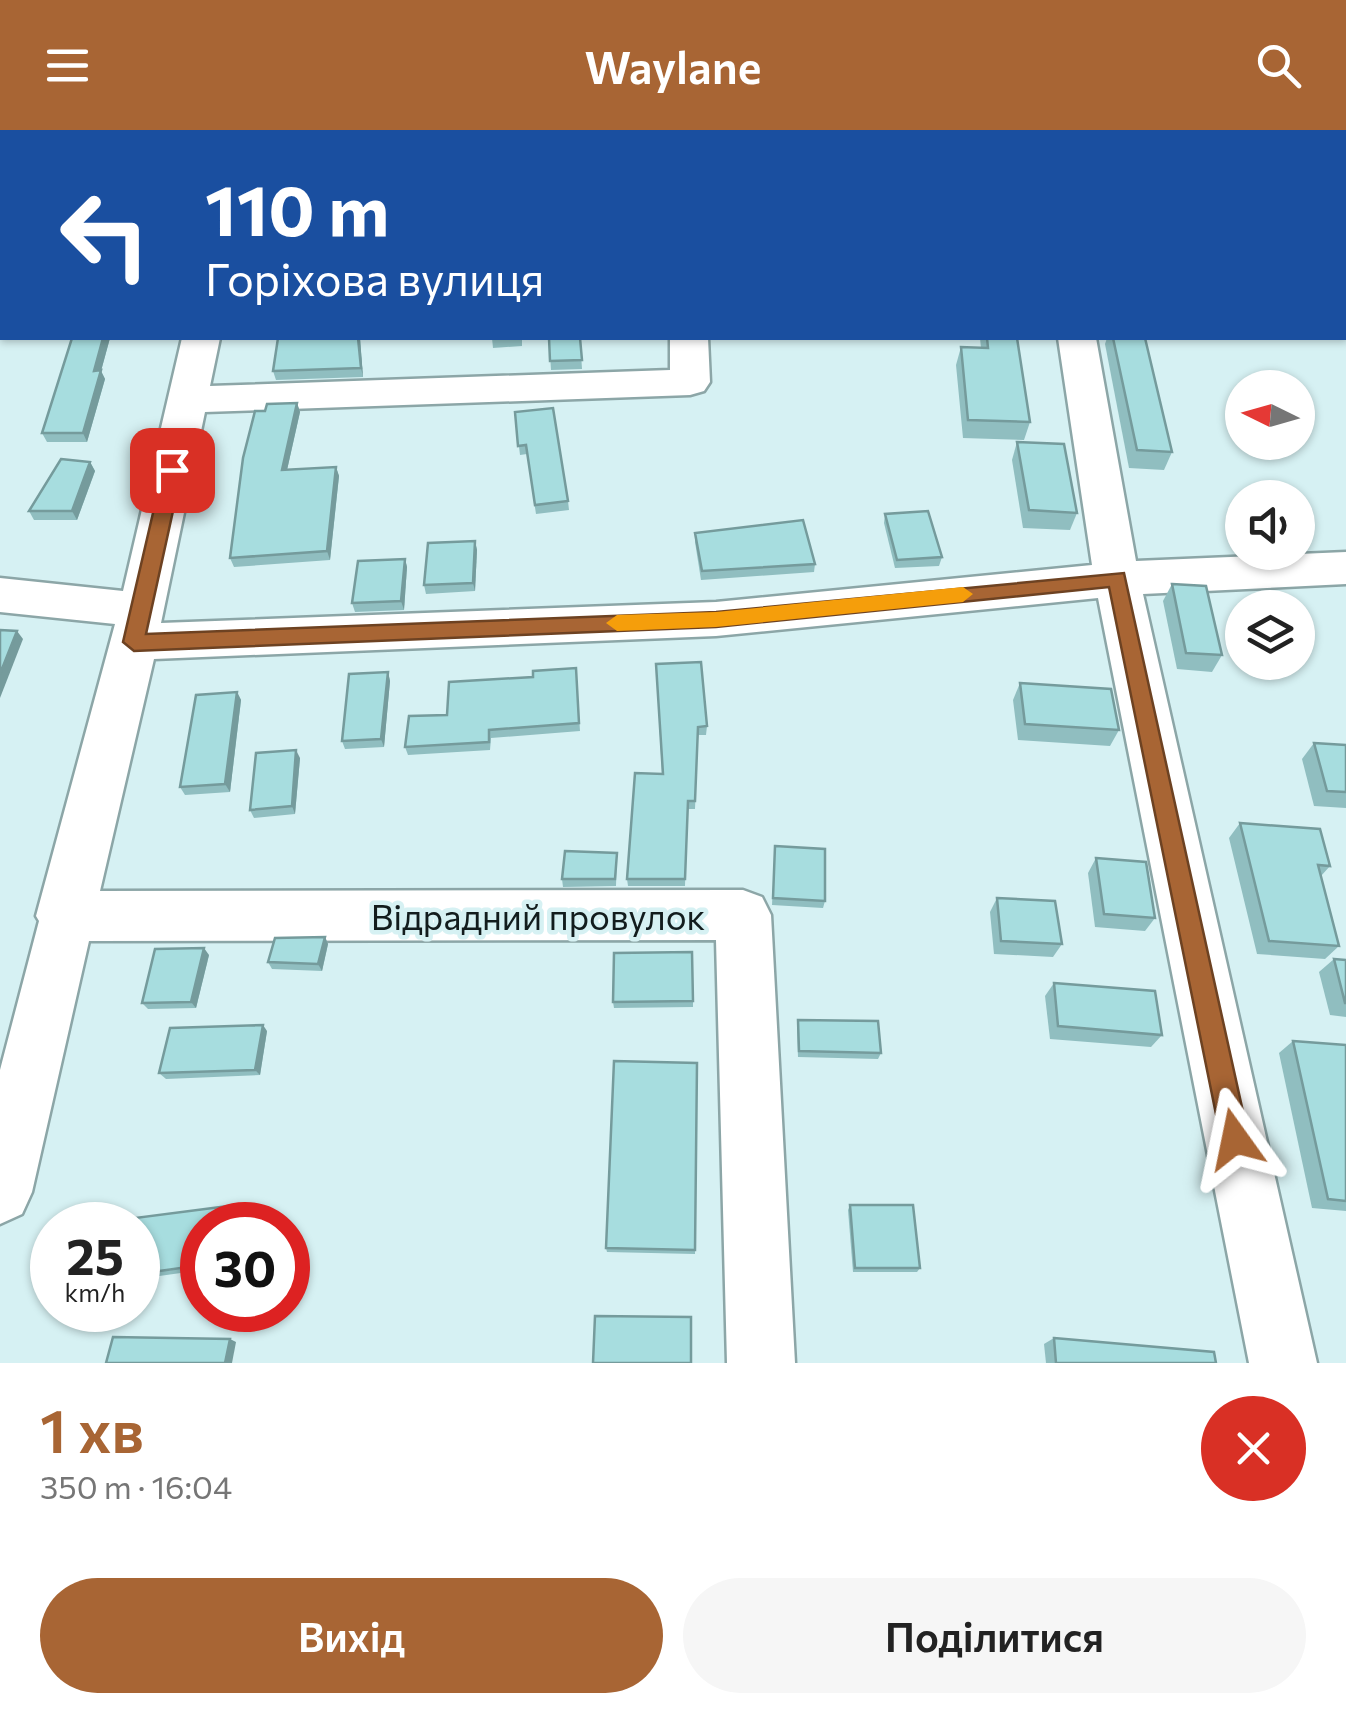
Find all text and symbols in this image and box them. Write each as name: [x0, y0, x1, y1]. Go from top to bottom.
icon: menu: [40, 38, 95, 93]
text: Waylane: [584, 38, 762, 93]
icon: search: [1251, 38, 1306, 93]
text: 110 m: [205, 165, 389, 250]
icon: left: [40, 170, 170, 300]
text: Горіхова вулиця: [205, 250, 545, 305]
north arrow: [1225, 370, 1315, 460]
map controls: [1225, 370, 1315, 680]
pin: [130, 428, 215, 513]
icon: arrive: [145, 443, 200, 498]
button: sound: [1225, 480, 1315, 570]
button: layers: [1225, 590, 1315, 680]
street label: Відрадний провулок: [371, 894, 706, 937]
position arrow: [1183, 1087, 1287, 1191]
speed limit sign: 30: [180, 1202, 310, 1332]
text: 25: [66, 1224, 124, 1285]
text: km/h: [65, 1277, 125, 1307]
text: 1 хв: [40, 1392, 144, 1465]
button: close: [1201, 1396, 1306, 1501]
text: 350 m · 16:04: [40, 1466, 232, 1506]
button: Вихід: [40, 1578, 663, 1693]
button: Поділитися: [683, 1578, 1306, 1693]

